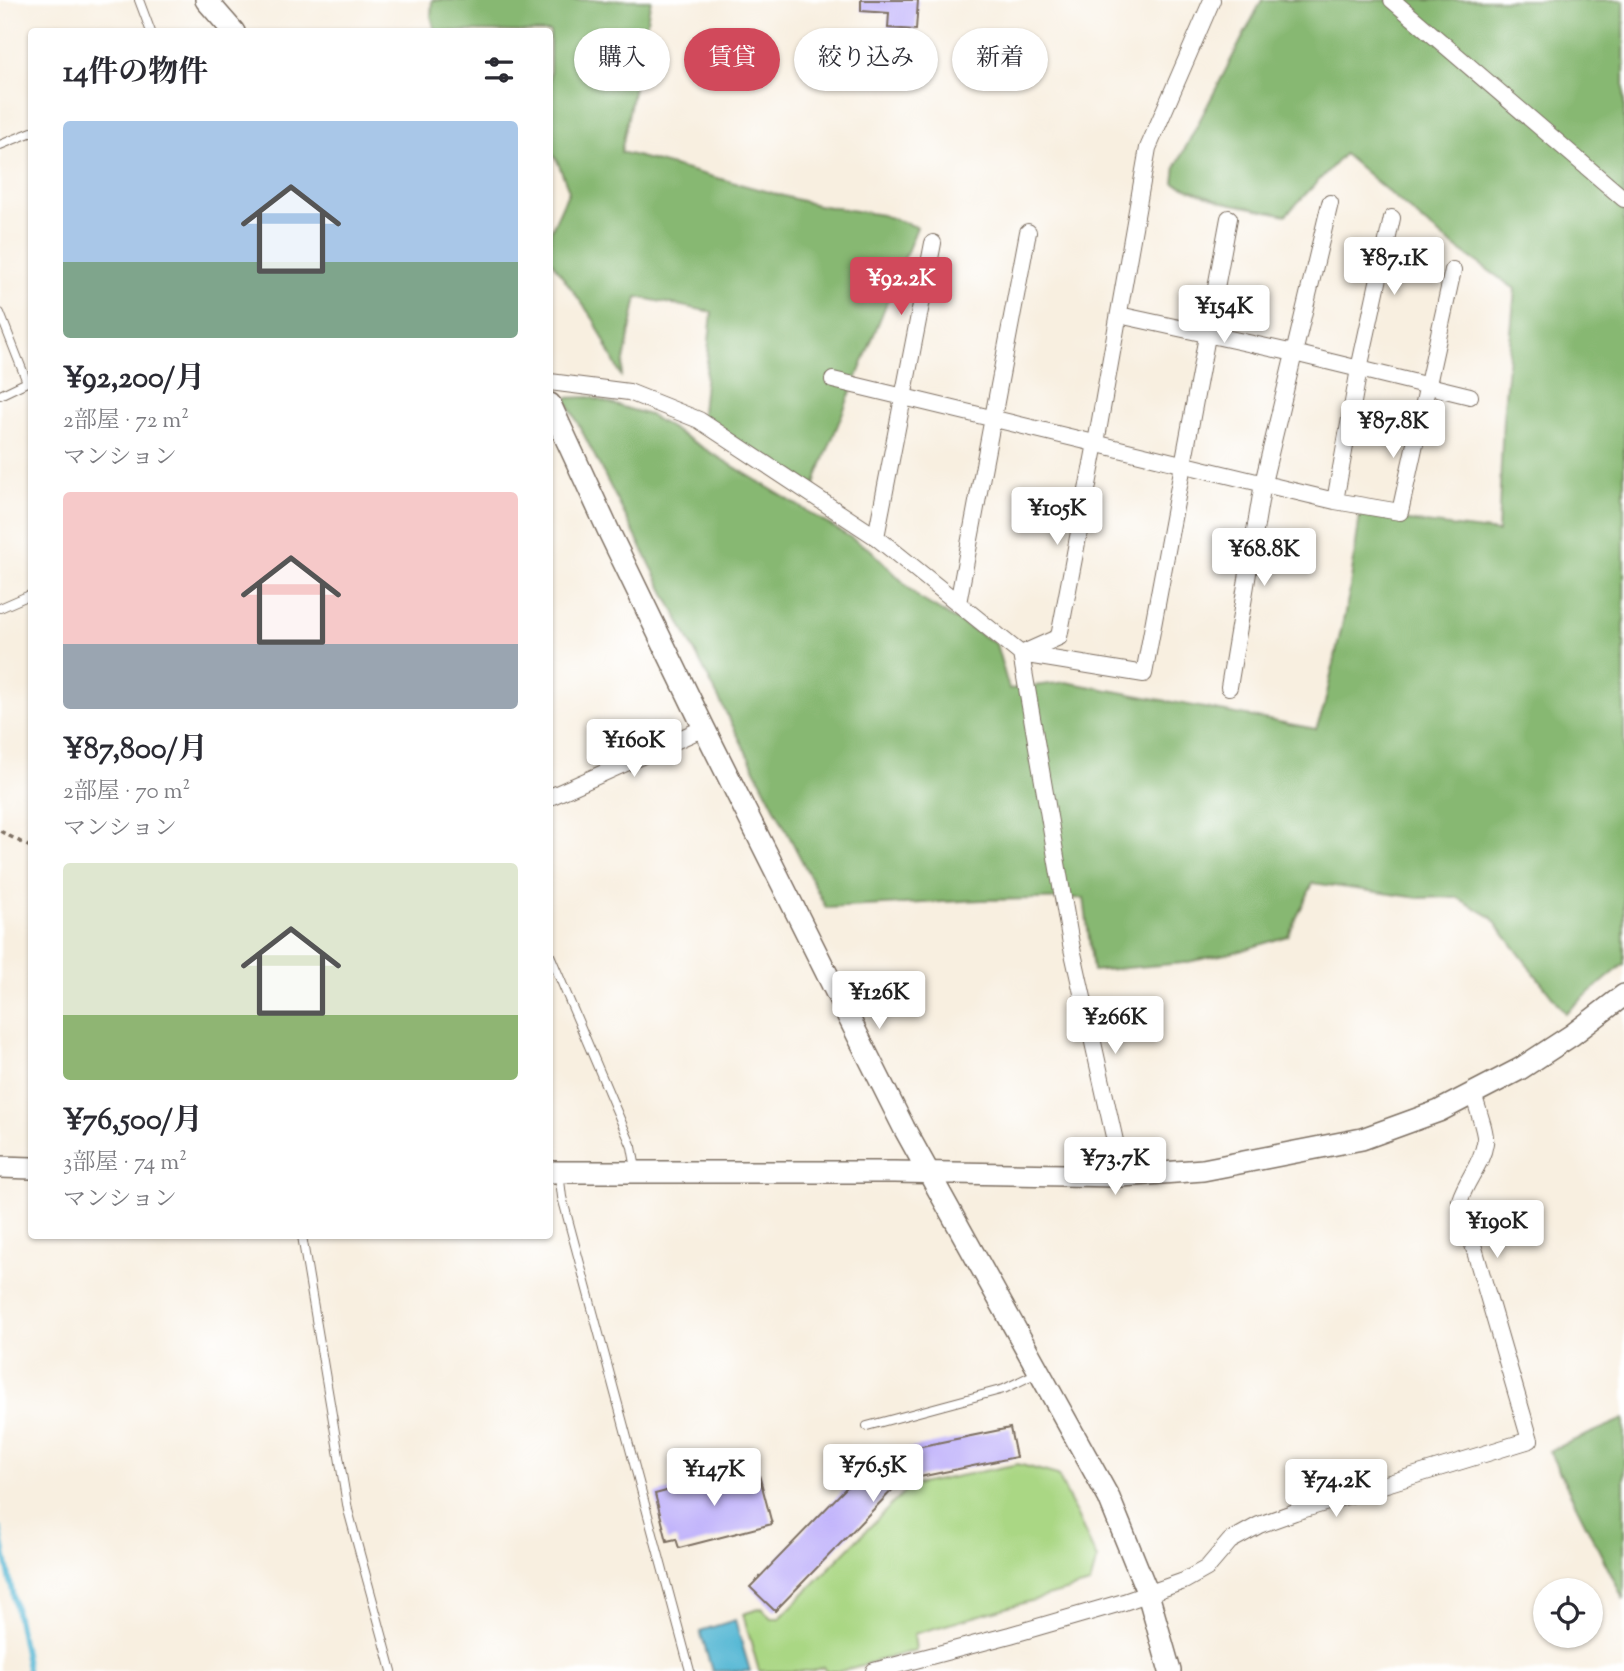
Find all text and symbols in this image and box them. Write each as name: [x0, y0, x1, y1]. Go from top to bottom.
chip: 購入: [574, 28, 670, 91]
chip: 賃貸: [684, 28, 780, 91]
chip: 絞り込み: [794, 28, 938, 91]
chip: 新着: [952, 28, 1048, 91]
icon: filters: [480, 51, 518, 89]
text: 14件の物件: [63, 52, 208, 95]
icon: home: [228, 166, 354, 292]
pin: ¥87.1K: [1337, 238, 1451, 297]
text: ¥87.1K: [1360, 243, 1428, 276]
pin: ¥92.2K: [844, 258, 958, 317]
text: ¥92.2K: [866, 263, 936, 296]
pin: ¥154K: [1175, 286, 1273, 345]
text: ¥154K: [1195, 291, 1253, 324]
text: ¥92,200/月: [63, 358, 205, 401]
pin: ¥87.8K: [1336, 400, 1450, 460]
text: 2部屋 · 72 m²: [63, 405, 189, 438]
text: ¥87.8K: [1357, 406, 1429, 439]
text: マンション: [63, 442, 177, 475]
pin: ¥105K: [1008, 488, 1106, 547]
text: ¥105K: [1027, 493, 1087, 526]
pin: ¥68.8K: [1207, 528, 1321, 588]
text: ¥68.8K: [1228, 534, 1300, 567]
icon: home: [228, 537, 354, 663]
pin: ¥160K: [585, 720, 683, 779]
text: ¥160K: [603, 725, 665, 758]
text: ¥87,800/月: [63, 729, 208, 772]
text: 2部屋 · 70 m²: [63, 776, 190, 809]
text: マンション: [63, 813, 177, 846]
icon: home: [228, 908, 354, 1034]
pin: ¥126K: [830, 972, 928, 1031]
text: ¥126K: [848, 977, 910, 1010]
pin: ¥266K: [1066, 996, 1164, 1056]
text: ¥266K: [1083, 1002, 1147, 1035]
text: ¥76,500/月: [63, 1100, 203, 1143]
pin: ¥73.7K: [1058, 1138, 1172, 1197]
text: ¥73.7K: [1080, 1143, 1150, 1176]
text: 3部屋 · 74 m²: [63, 1147, 187, 1180]
text: マンション: [63, 1184, 177, 1217]
pin: ¥190K: [1448, 1200, 1546, 1260]
text: ¥190K: [1466, 1206, 1528, 1239]
pin: ¥76.5K: [816, 1444, 930, 1504]
pin: ¥147K: [665, 1448, 763, 1508]
text: ¥76.5K: [839, 1450, 907, 1483]
text: ¥147K: [683, 1454, 745, 1487]
pin: ¥74.2K: [1279, 1460, 1393, 1519]
text: ¥74.2K: [1301, 1465, 1371, 1498]
map controls: [1533, 1578, 1603, 1648]
button: locate: [1533, 1578, 1603, 1648]

